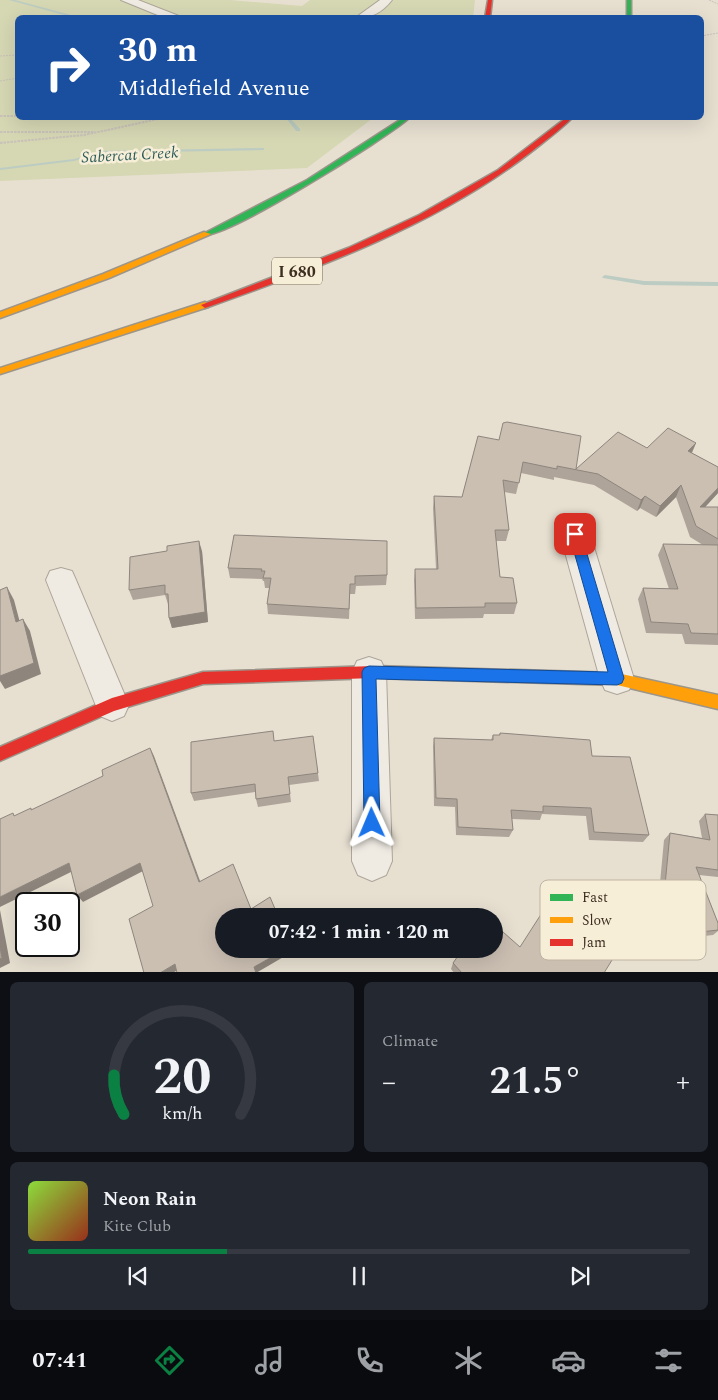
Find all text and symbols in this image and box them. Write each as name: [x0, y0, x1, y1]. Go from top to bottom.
text: 30 m: [118, 24, 198, 77]
icon: right: [35, 35, 100, 100]
text: Middlefield Avenue: [118, 72, 310, 105]
water label: Sabercat Creek: [81, 140, 180, 170]
road number: I 680: [272, 258, 322, 284]
pin: [554, 513, 596, 555]
icon: arrive: [561, 520, 589, 548]
position arrow: [345, 796, 397, 848]
legend: [540, 880, 706, 960]
text: Fast: [582, 887, 608, 908]
speed limit sign: 30: [15, 892, 80, 957]
text: Slow: [582, 910, 612, 931]
text: 07:42 · 1 min · 120 m: [269, 918, 449, 947]
text: Jam: [582, 932, 606, 953]
text: Climate: [382, 1029, 438, 1053]
text: 20: [153, 1038, 211, 1117]
text: 21.5°: [489, 1053, 583, 1111]
text: −: [382, 1061, 396, 1104]
text: +: [676, 1061, 690, 1104]
text: km/h: [162, 1100, 202, 1127]
text: Neon Rain: [103, 1185, 197, 1214]
text: Kite Club: [103, 1214, 171, 1238]
icon: previous: [124, 1262, 152, 1290]
icon: pause: [345, 1262, 373, 1290]
icon: next: [566, 1262, 594, 1290]
icon: directions: [152, 1343, 187, 1378]
icon: music: [252, 1343, 287, 1378]
icon: phone: [352, 1343, 387, 1378]
icon: climate: [451, 1343, 486, 1378]
icon: car: [551, 1343, 586, 1378]
icon: filters: [651, 1343, 686, 1378]
text: 07:41: [32, 1344, 88, 1377]

